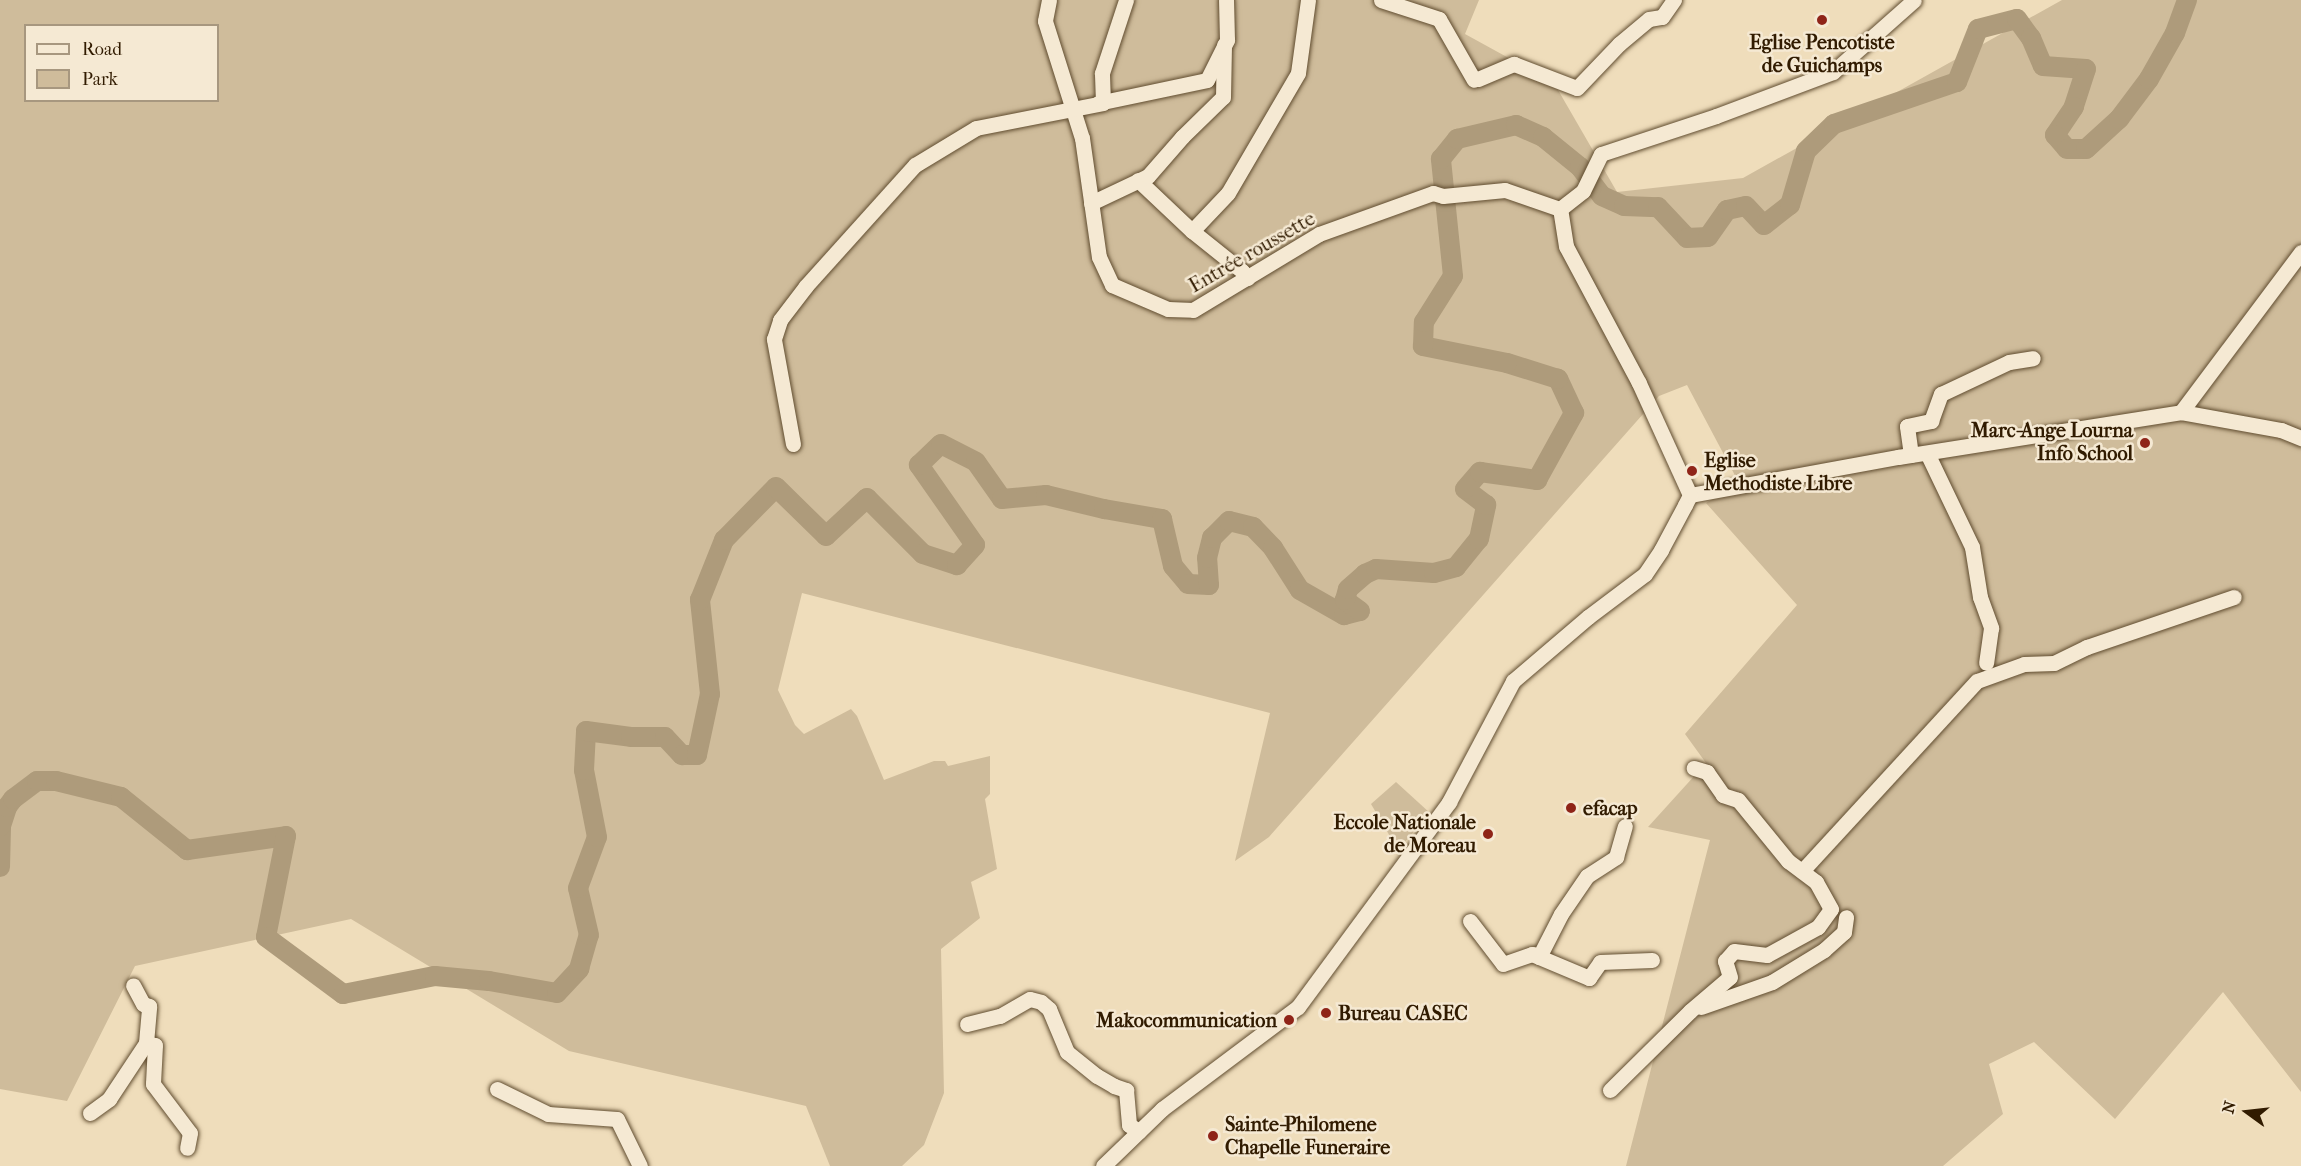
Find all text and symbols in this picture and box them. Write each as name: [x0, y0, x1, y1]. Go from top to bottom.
marker: Eglise Pencotiste de Guichamps: [1815, 13, 1829, 27]
legend: [24, 24, 219, 102]
place label: Eglise Pencotiste de Guichamps: [1749, 30, 1895, 77]
text: Road: [82, 39, 122, 60]
text: Park: [82, 69, 118, 90]
street label: Entrée roussette: [1185, 206, 1319, 298]
place label: Marc-Ange Lourna Info School: [1971, 419, 2133, 466]
marker: Marc-Ange Lourna Info School: [2138, 436, 2152, 450]
place label: Eglise Methodiste Libre: [1704, 448, 1852, 495]
marker: Eglise Methodiste Libre: [1685, 464, 1699, 478]
place label: efacap: [1583, 796, 1638, 820]
marker: efacap: [1564, 801, 1578, 815]
place label: Eccole Nationale de Moreau: [1334, 810, 1476, 857]
marker: Eccole Nationale de Moreau: [1481, 827, 1495, 841]
place label: Bureau CASEC: [1338, 1001, 1468, 1025]
marker: Bureau CASEC: [1319, 1006, 1333, 1020]
place label: Makocommunication: [1096, 1008, 1277, 1032]
marker: Makocommunication: [1282, 1013, 1296, 1027]
north arrow: [2217, 1082, 2277, 1142]
text: N: [2218, 1099, 2240, 1116]
place label: Sainte-Philomene Chapelle Funeraire: [1225, 1112, 1390, 1159]
marker: Sainte-Philomene Chapelle Funeraire: [1206, 1129, 1220, 1143]

